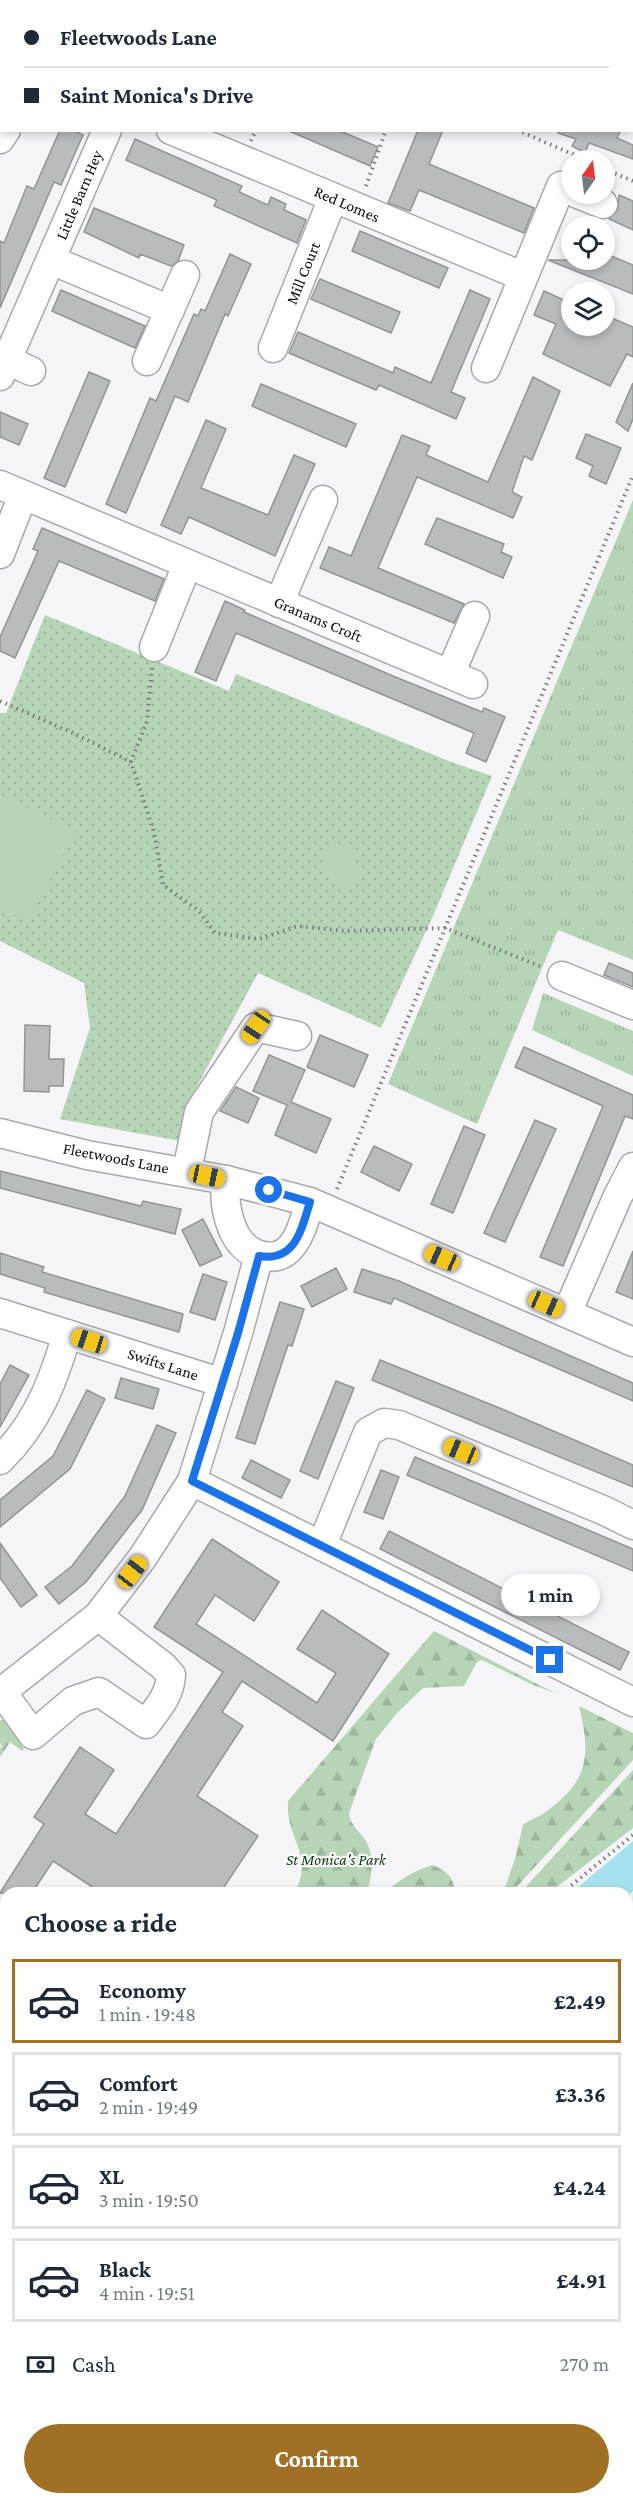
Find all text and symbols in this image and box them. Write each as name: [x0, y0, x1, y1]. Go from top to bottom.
text: Fleetwoods Lane: [60, 25, 217, 50]
text: Saint Monica's Drive: [60, 83, 253, 108]
street label: Little Barn Hey: [53, 147, 107, 243]
north arrow: [561, 150, 615, 204]
map controls: [561, 150, 615, 336]
street label: Red Lomes: [312, 183, 382, 225]
button: locate: [561, 216, 615, 270]
street label: Mill Court: [283, 239, 323, 307]
button: layers: [561, 282, 615, 336]
street label: Granams Croft: [272, 593, 365, 645]
car: [238, 1007, 274, 1047]
street label: Fleetwoods Lane: [62, 1139, 170, 1177]
car: [188, 1163, 226, 1189]
route start: [255, 1176, 282, 1203]
car: [422, 1242, 462, 1274]
car: [526, 1288, 566, 1320]
car: [69, 1327, 109, 1355]
street label: Swifts Lane: [125, 1345, 201, 1383]
car: [441, 1436, 481, 1466]
car: [114, 1552, 150, 1592]
callout: 1 min: [500, 1573, 600, 1615]
text: 1 min: [528, 1584, 573, 1606]
route end: [536, 1646, 563, 1673]
park label: St Monica's Park: [286, 1851, 387, 1868]
text: Choose a ride: [24, 1908, 177, 1938]
icon: car: [27, 1974, 81, 2028]
text: Economy: [99, 1978, 186, 2003]
text: £2.49: [554, 1989, 606, 2014]
text: 1 min · 19:48: [99, 2003, 196, 2025]
icon: car: [27, 2067, 81, 2121]
text: Comfort: [99, 2071, 177, 2096]
text: £3.36: [555, 2082, 606, 2107]
text: 2 min · 19:49: [99, 2096, 198, 2118]
icon: car: [27, 2160, 81, 2214]
text: XL: [99, 2164, 124, 2189]
text: £4.24: [553, 2175, 606, 2200]
text: 3 min · 19:50: [99, 2189, 199, 2211]
icon: car: [27, 2253, 81, 2307]
text: Black: [99, 2257, 151, 2282]
text: £4.91: [556, 2268, 606, 2293]
text: 4 min · 19:51: [99, 2282, 195, 2304]
icon: cash: [24, 2348, 57, 2381]
text: Cash: [72, 2352, 116, 2377]
text: 270 m: [560, 2353, 609, 2375]
button: Confirm: [24, 2424, 609, 2493]

